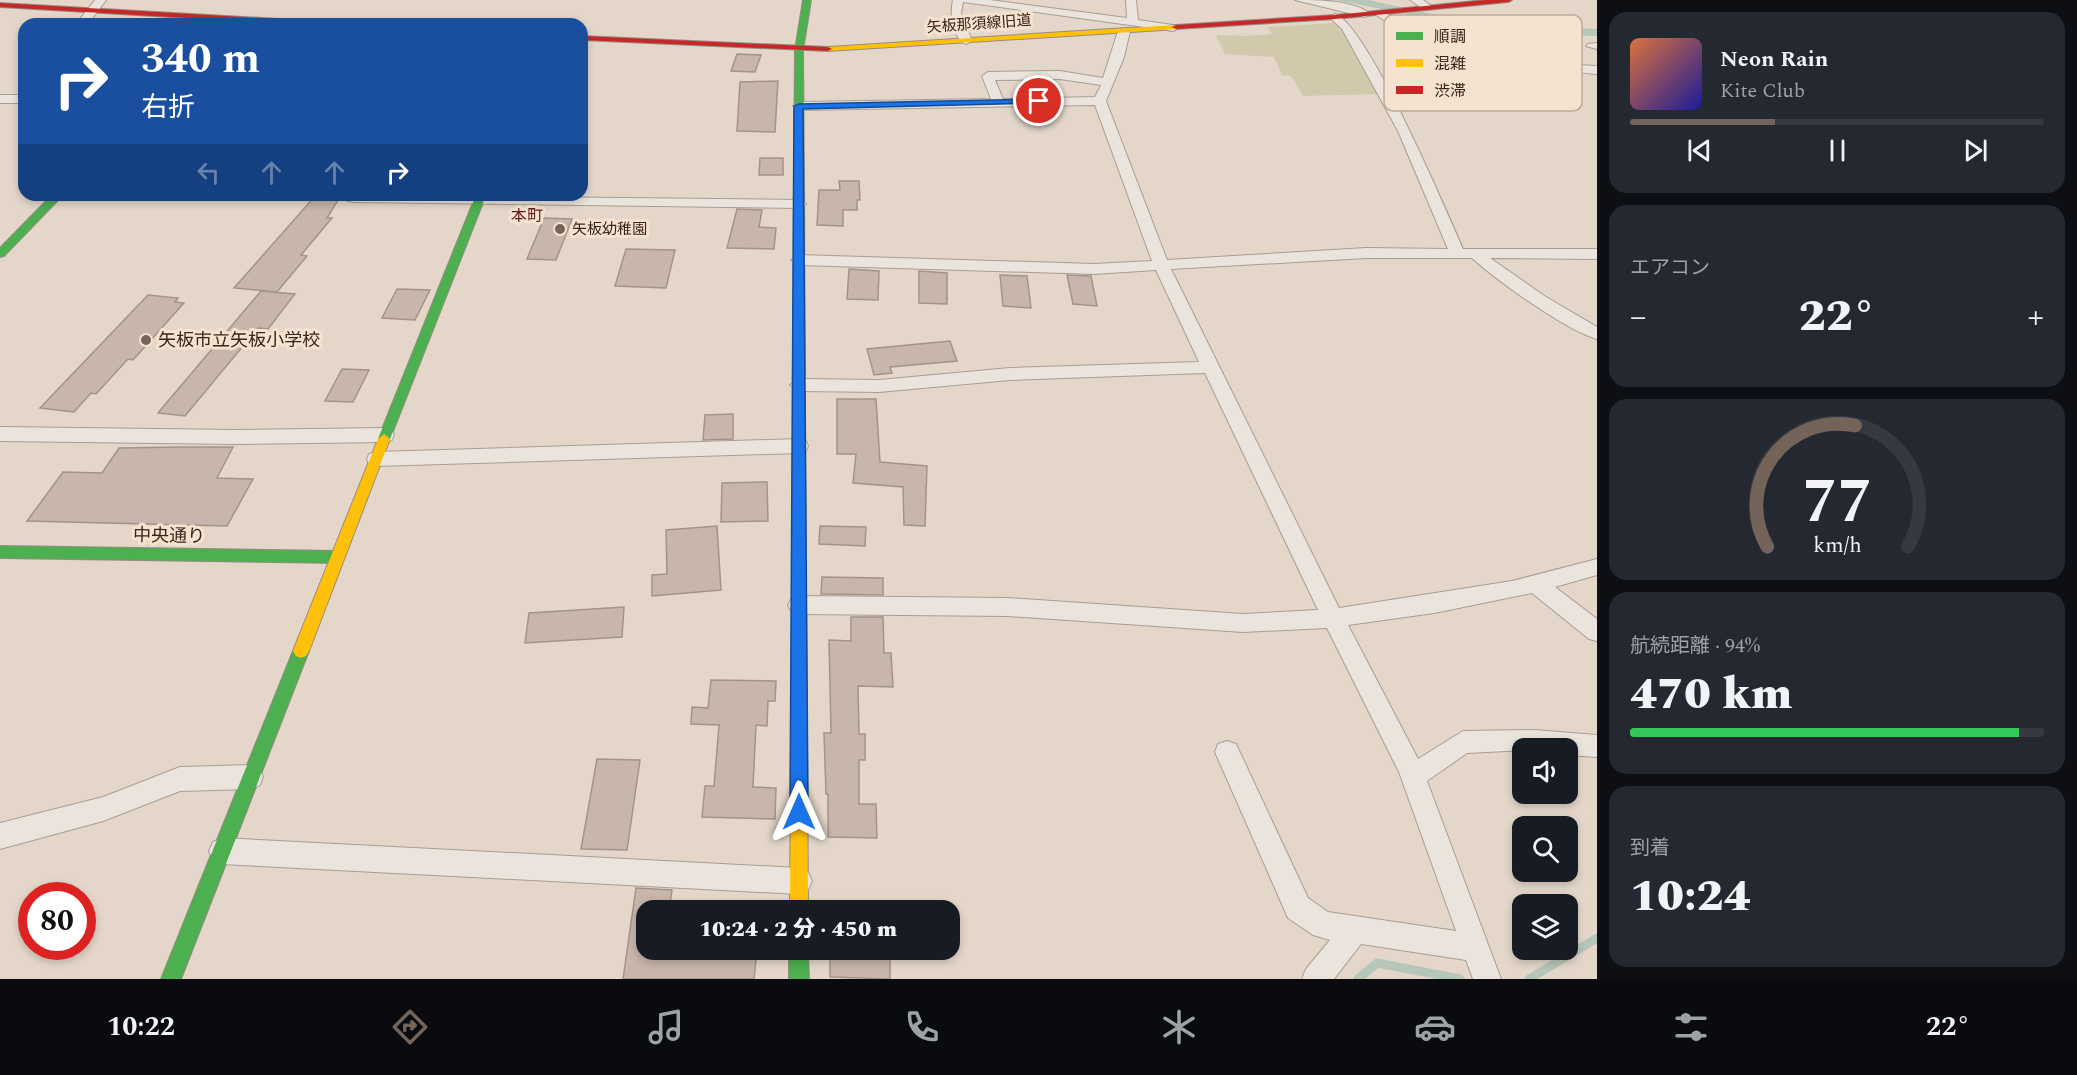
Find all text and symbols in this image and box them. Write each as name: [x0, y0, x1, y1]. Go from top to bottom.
street label: 矢板那須線旧道: [926, 9, 1032, 39]
legend: [1384, 15, 1582, 111]
text: 順調: [1434, 25, 1466, 49]
text: 340 m: [141, 28, 260, 91]
icon: right: [42, 42, 120, 120]
text: Neon Rain: [1720, 43, 1828, 76]
text: 混雑: [1434, 52, 1466, 76]
pin: [1013, 75, 1064, 126]
text: Kite Club: [1720, 76, 1805, 106]
text: 渋滞: [1434, 79, 1466, 103]
icon: arrive: [1022, 84, 1055, 117]
text: 右折: [141, 87, 195, 129]
icon: previous: [1683, 134, 1716, 167]
icon: pause: [1821, 134, 1854, 167]
icon: next: [1959, 134, 1992, 167]
icon: left: [192, 156, 225, 189]
icon: ahead: [255, 156, 288, 189]
icon: ahead: [318, 156, 351, 189]
icon: right: [381, 156, 414, 189]
district label: 本町: [511, 204, 543, 228]
place label: 矢板幼稚園: [572, 218, 647, 241]
marker: 矢板幼稚園: [553, 222, 567, 236]
text: エアコン: [1630, 253, 1710, 283]
text: 22°: [1799, 282, 1875, 351]
text: −: [1630, 292, 1647, 342]
text: +: [2027, 292, 2044, 342]
place label: 矢板市立矢板小学校: [158, 327, 320, 354]
marker: 矢板市立矢板小学校: [139, 333, 153, 347]
text: 77: [1802, 455, 1872, 550]
street label: 中央通り: [133, 522, 205, 550]
text: km/h: [1813, 529, 1861, 562]
text: 航続距離 · 94%: [1630, 631, 1760, 661]
text: 470 km: [1630, 660, 1792, 729]
map controls: [1512, 738, 1578, 960]
button: sound: [1512, 738, 1578, 804]
position arrow: [767, 780, 831, 844]
button: search: [1512, 816, 1578, 882]
text: 到着: [1630, 833, 1670, 863]
text: 10:24: [1630, 862, 1751, 931]
speed limit sign: 80: [18, 882, 96, 960]
button: layers: [1512, 894, 1578, 960]
text: 10:24 · 2 分 · 450 m: [699, 913, 897, 946]
text: 10:22: [107, 1006, 175, 1048]
icon: directions: [389, 1006, 431, 1048]
icon: music: [645, 1006, 687, 1048]
icon: phone: [901, 1006, 943, 1048]
icon: climate: [1158, 1006, 1200, 1048]
icon: car: [1414, 1006, 1456, 1048]
icon: filters: [1670, 1006, 1712, 1048]
text: 22°: [1926, 1006, 1970, 1048]

